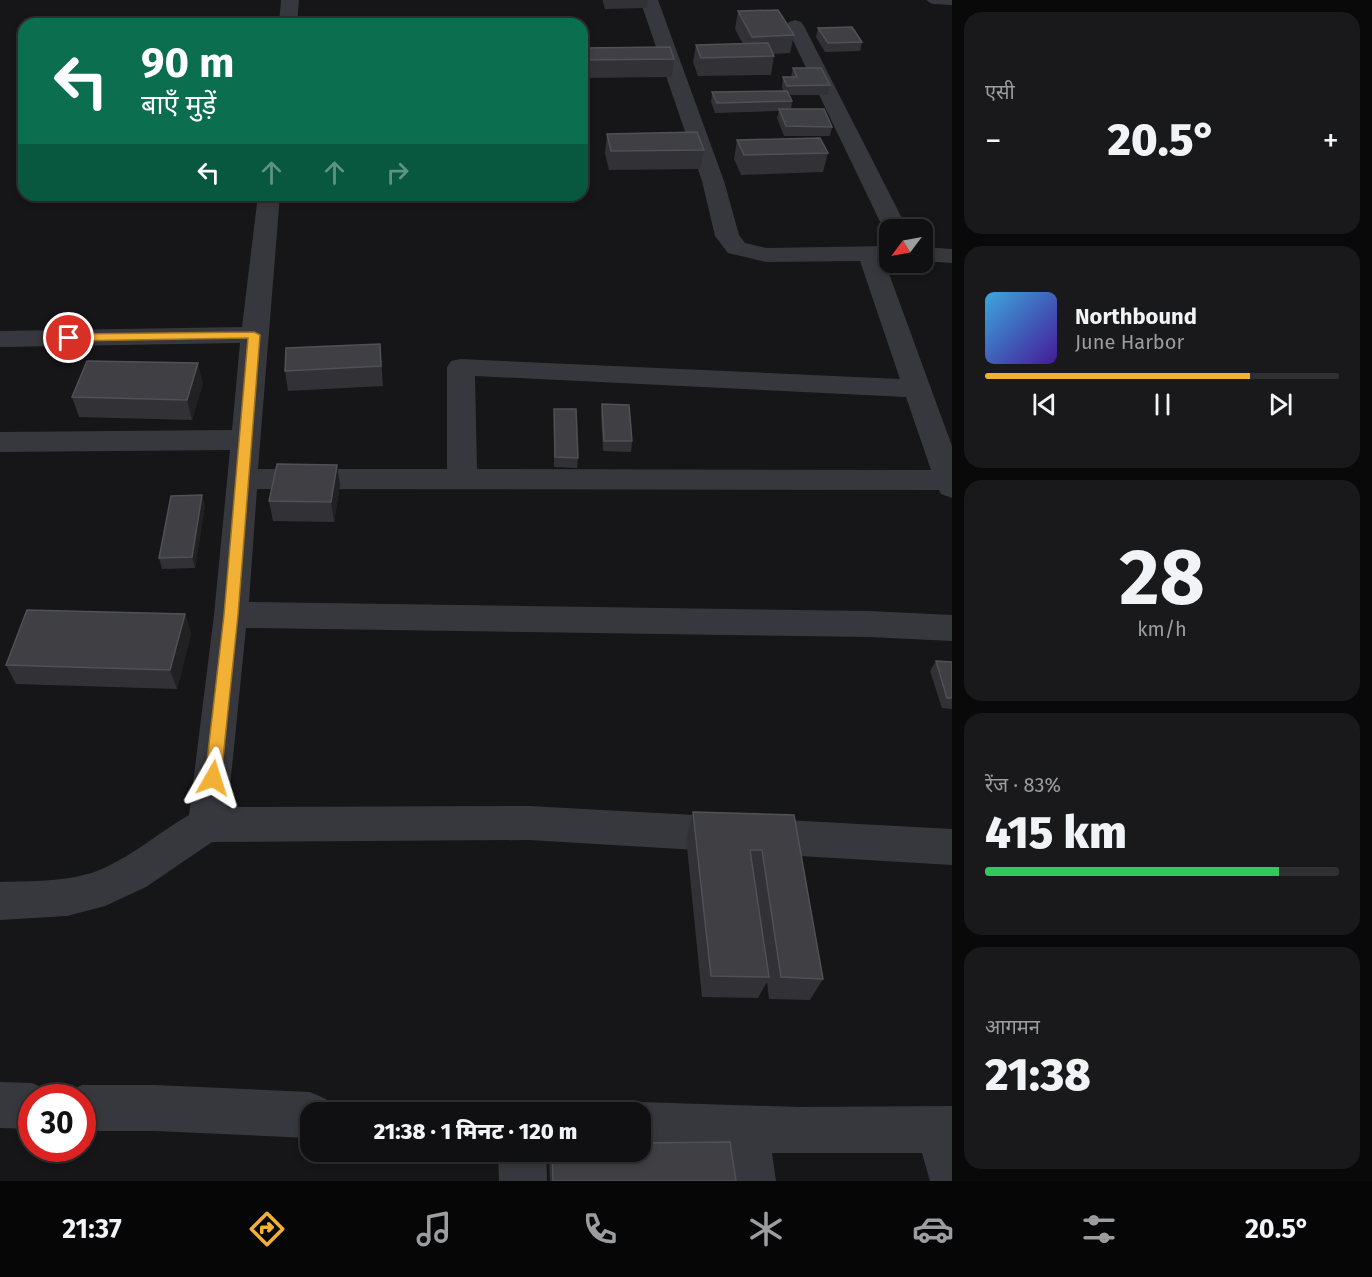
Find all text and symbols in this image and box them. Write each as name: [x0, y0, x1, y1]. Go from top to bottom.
text: 90 m: [141, 38, 235, 88]
icon: left: [42, 42, 120, 120]
text: एसी: [985, 80, 1015, 104]
text: बाएँ मुड़ें: [141, 89, 216, 121]
text: 20.5°: [1107, 113, 1217, 167]
text: −: [985, 121, 1002, 161]
text: +: [1323, 121, 1339, 161]
icon: left: [192, 156, 225, 189]
icon: ahead: [255, 156, 288, 189]
icon: ahead: [318, 156, 351, 189]
icon: right: [381, 156, 414, 189]
north arrow: [879, 219, 933, 273]
map controls: [879, 219, 933, 273]
text: Northbound: [1075, 303, 1197, 330]
pin: [43, 312, 94, 363]
icon: arrive: [52, 321, 85, 354]
text: June Harbor: [1075, 330, 1184, 354]
icon: previous: [1028, 388, 1061, 421]
icon: pause: [1146, 388, 1179, 421]
icon: next: [1264, 388, 1297, 421]
text: 28: [1119, 531, 1205, 625]
text: km/h: [1137, 617, 1187, 641]
position arrow: [181, 746, 245, 810]
text: रेंज · 83%: [985, 773, 1061, 797]
text: 415 km: [985, 806, 1127, 860]
text: आगमन: [985, 1015, 1040, 1039]
text: 21:38: [985, 1048, 1091, 1102]
speed limit sign: 30: [18, 1084, 96, 1162]
text: 21:38 · 1 मिनट · 120 m: [374, 1118, 577, 1145]
icon: directions: [246, 1208, 288, 1250]
icon: music: [413, 1208, 455, 1250]
icon: phone: [579, 1208, 621, 1250]
icon: climate: [745, 1208, 787, 1250]
icon: car: [912, 1208, 954, 1250]
icon: filters: [1078, 1208, 1120, 1250]
text: 21:37: [62, 1213, 122, 1245]
text: 20.5°: [1245, 1213, 1310, 1245]

